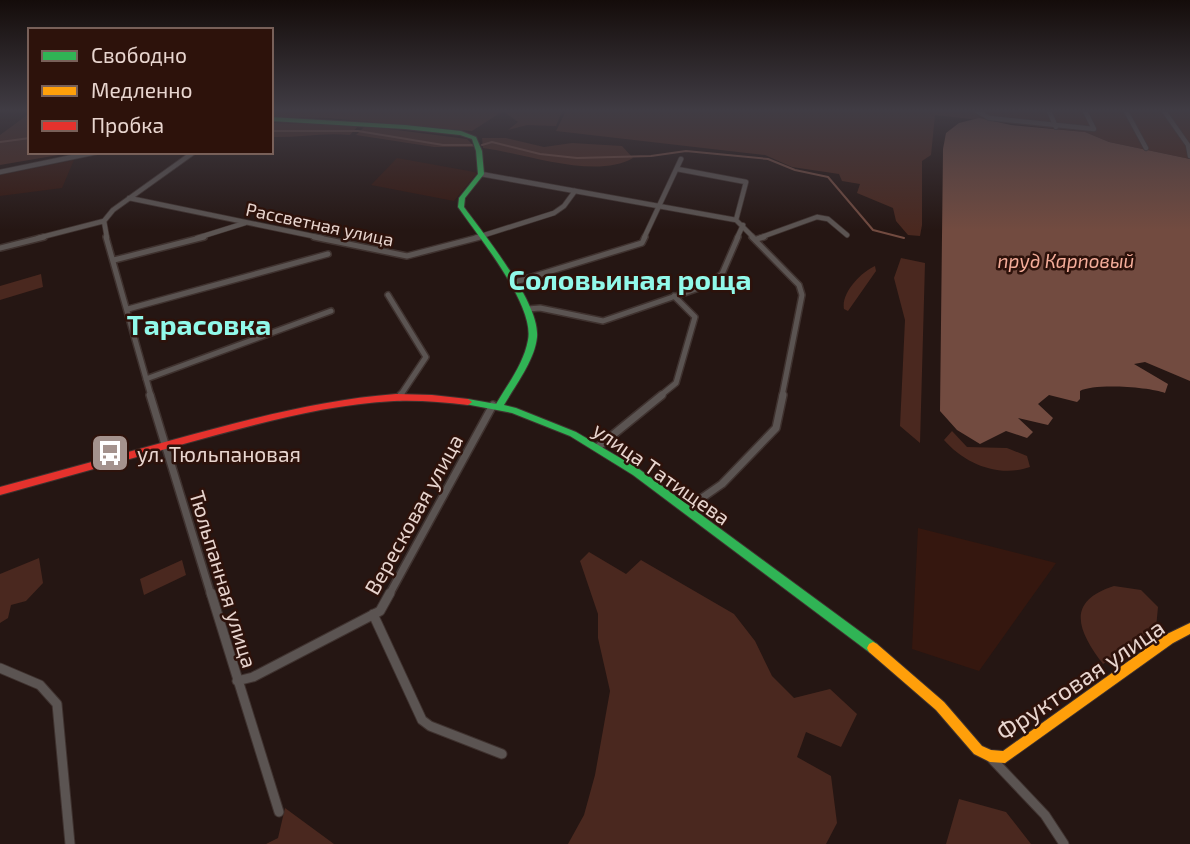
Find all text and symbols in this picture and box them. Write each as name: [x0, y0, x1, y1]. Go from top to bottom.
legend: [28, 28, 273, 154]
text: Свободно: [91, 42, 187, 67]
text: Медленно: [91, 77, 193, 102]
text: Пробка: [91, 112, 164, 137]
street label: Рассветная улица: [244, 198, 396, 250]
water label: пруд Карповый: [998, 249, 1134, 272]
district label: Соловьиная роща: [509, 262, 751, 296]
district label: Тарасовка: [127, 307, 271, 341]
street label: улица Татищева: [588, 416, 735, 530]
street label: Вересковая улица: [359, 429, 468, 599]
bus stop icon: ул. Тюльпановая: [89, 432, 131, 474]
place label: ул. Тюльпановая: [137, 441, 301, 467]
street label: Тюльпанная улица: [184, 487, 263, 671]
street label: Фруктовая улица: [990, 612, 1170, 747]

